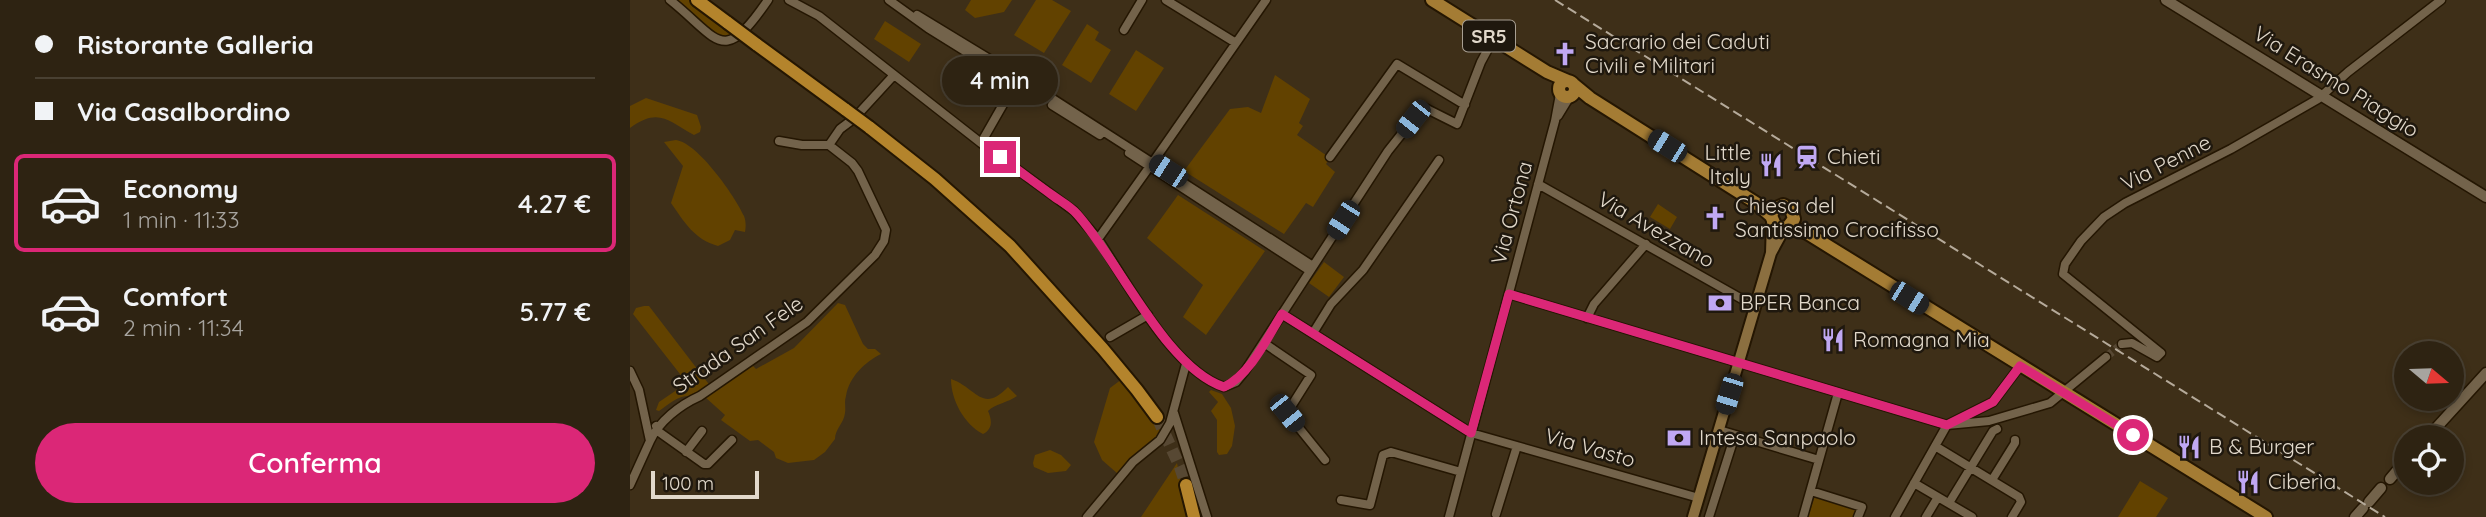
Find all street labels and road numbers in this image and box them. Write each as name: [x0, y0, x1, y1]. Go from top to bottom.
road number: SR5: [1463, 20, 1515, 52]
street label: Via Erasmo Piaggio: [2249, 20, 2424, 143]
street label: Via Penne: [2116, 128, 2215, 196]
street label: Via Ortona: [1485, 158, 1537, 267]
street label: Via Avezzano: [1594, 185, 1719, 273]
street label: Strada San Fele: [667, 290, 808, 399]
street label: Via Vasto: [1542, 422, 1639, 472]

